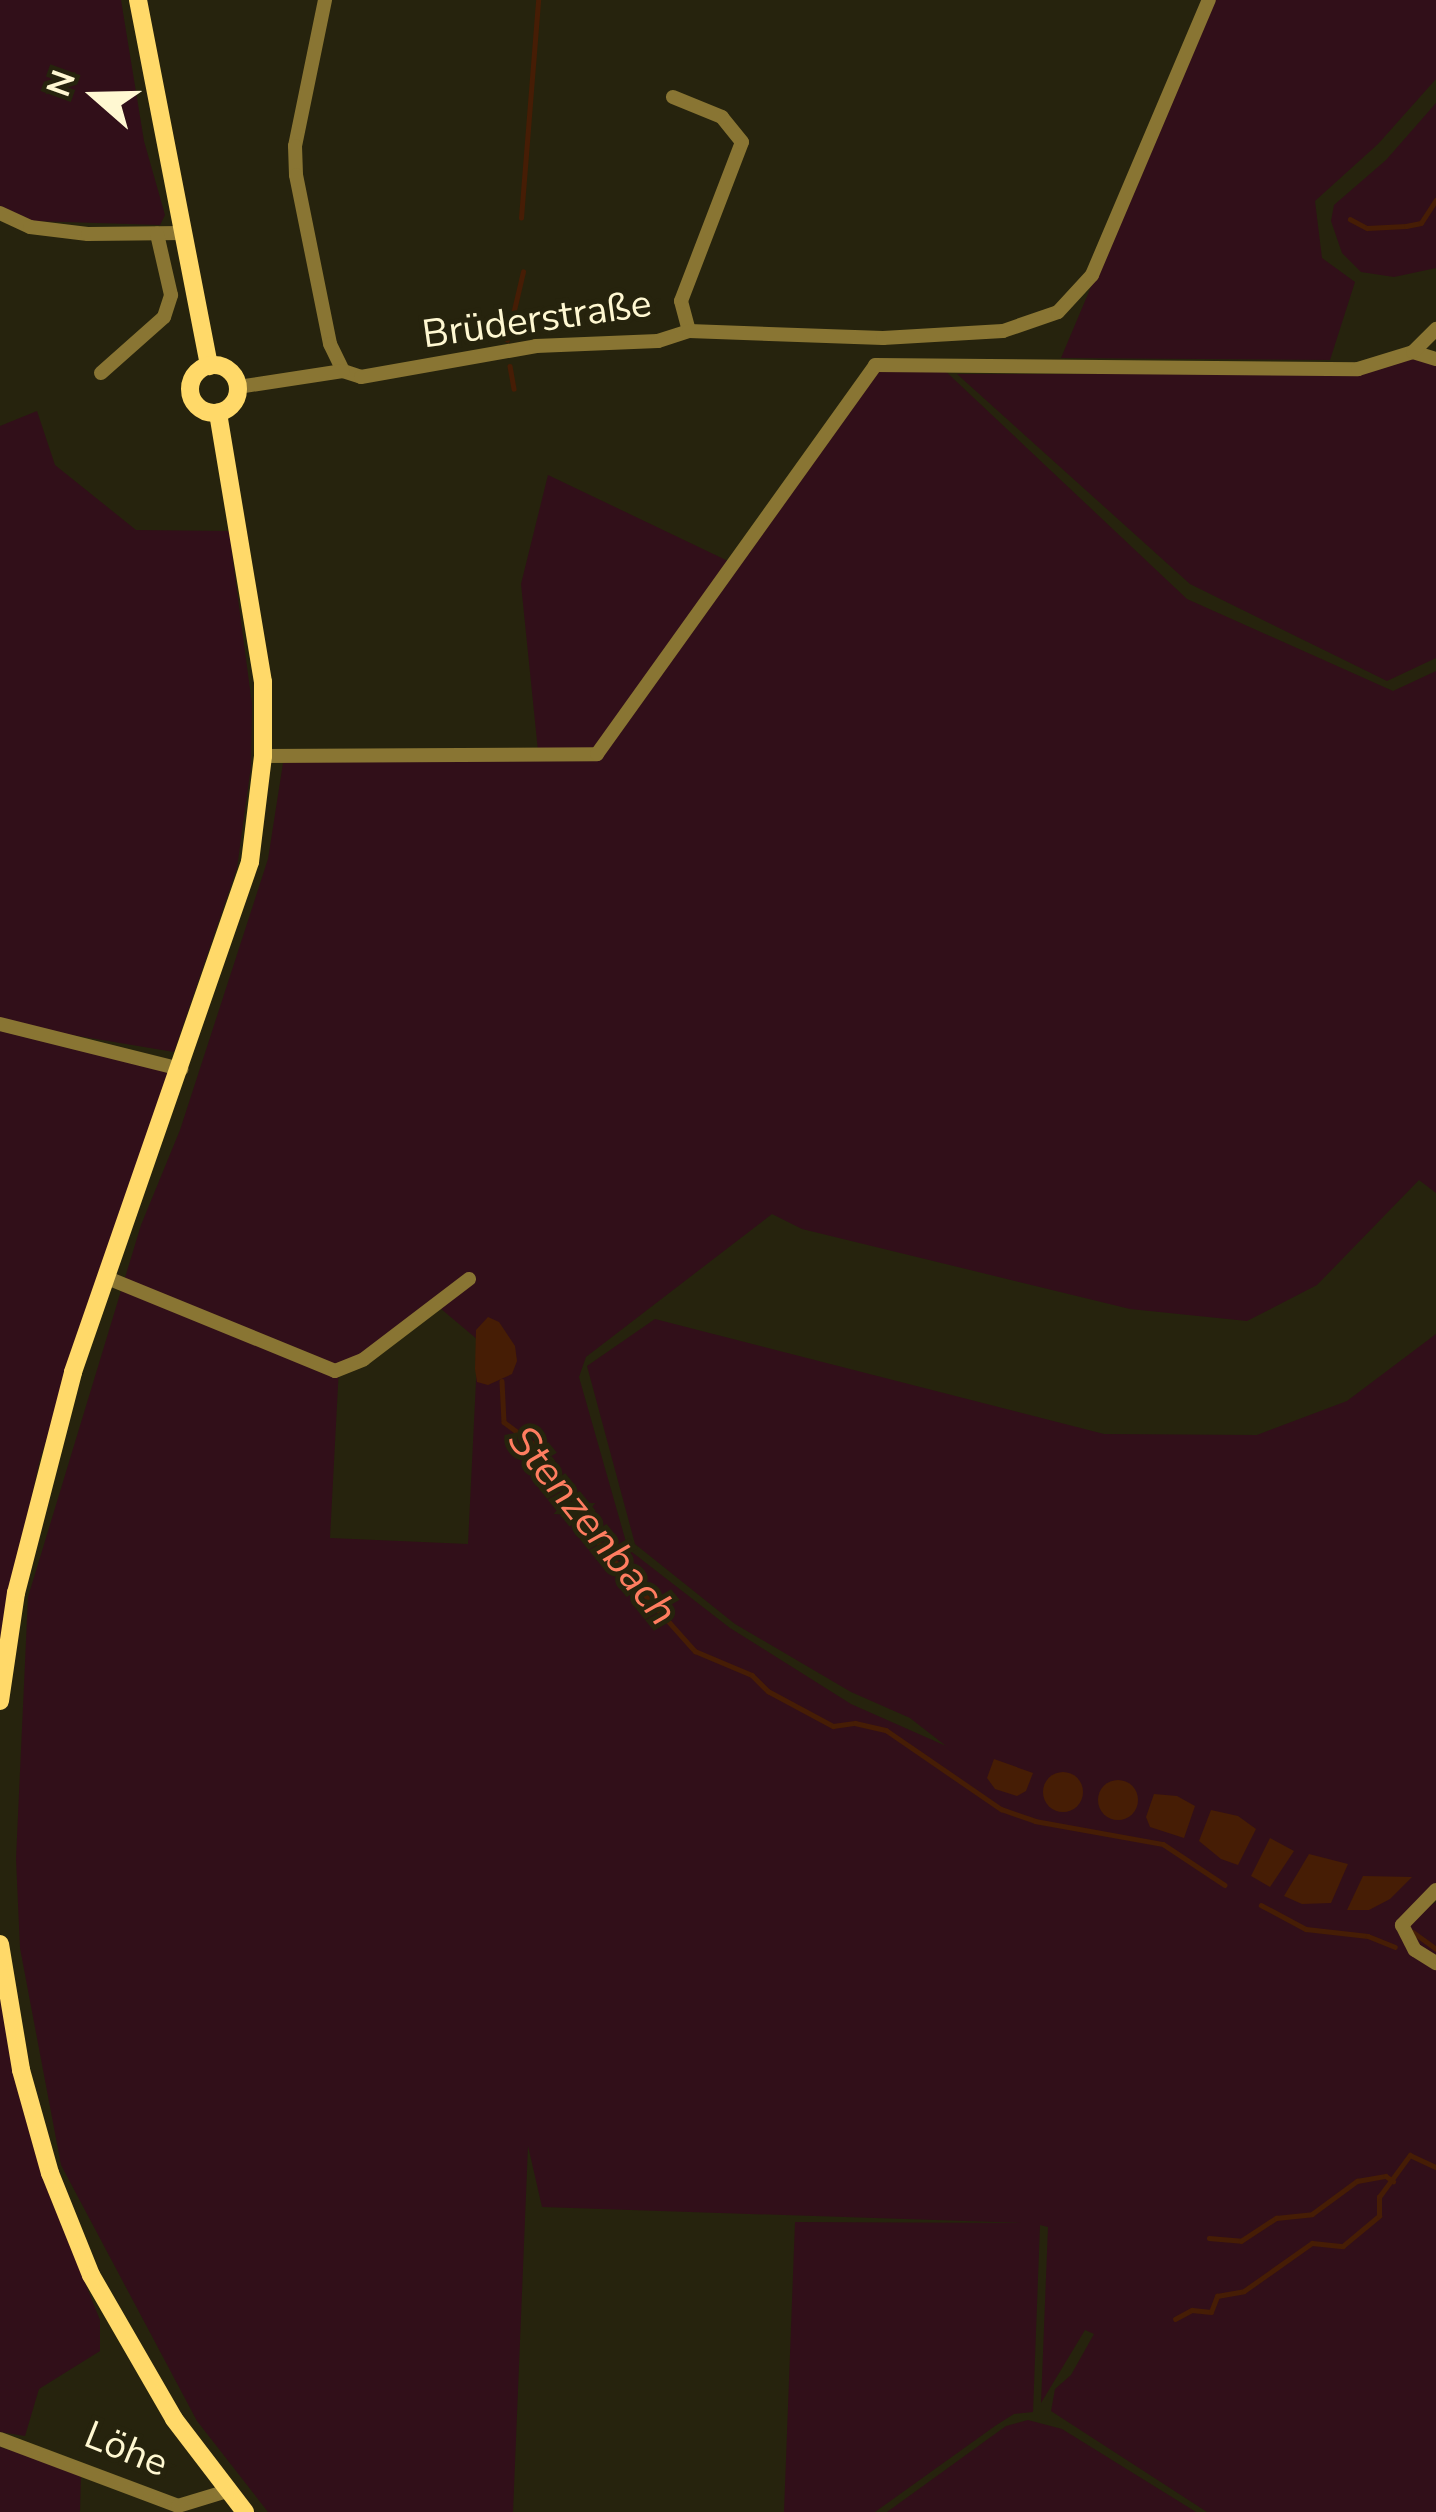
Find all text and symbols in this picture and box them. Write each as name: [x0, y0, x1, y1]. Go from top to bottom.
north arrow: [36, 36, 156, 156]
text: N: [36, 64, 87, 103]
street label: Brüderstraße: [419, 281, 655, 359]
water label: Stenzenbach: [496, 1416, 688, 1636]
street label: Löhe: [78, 2412, 174, 2488]

